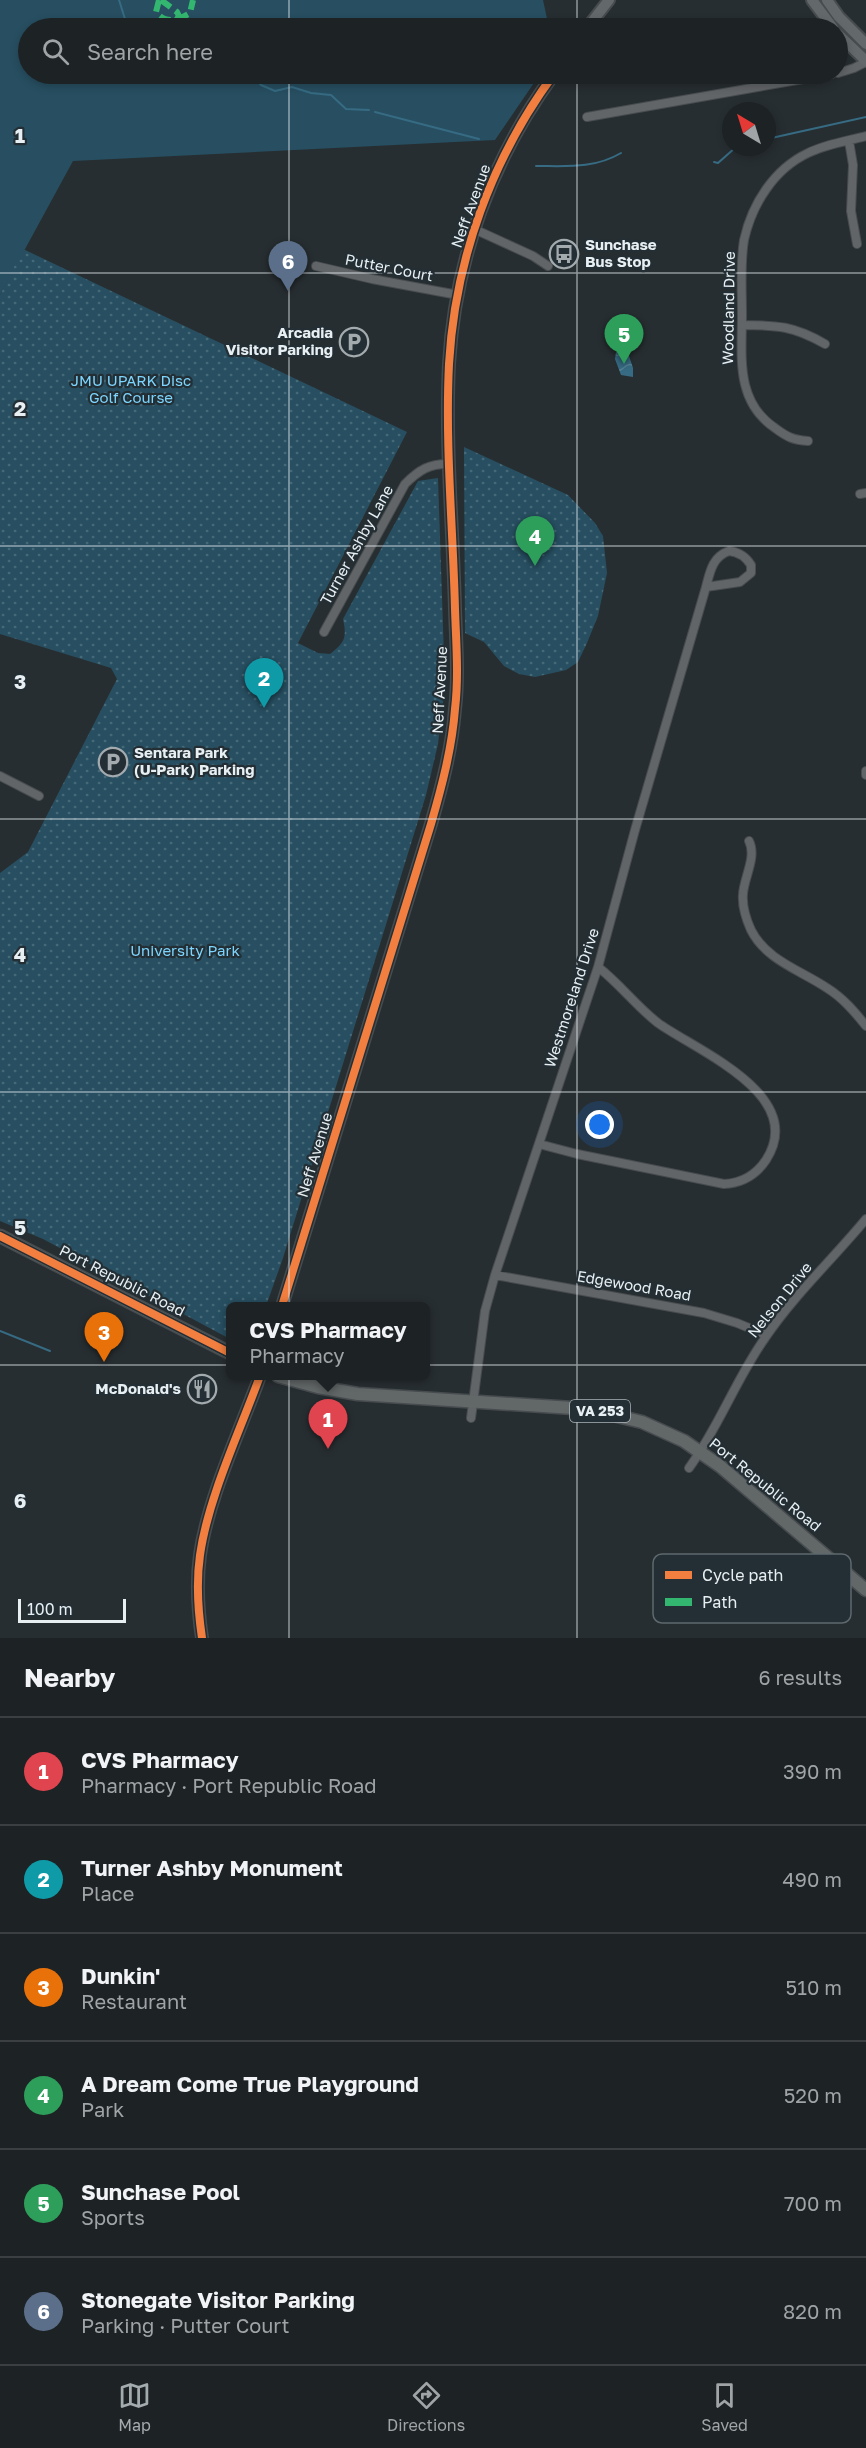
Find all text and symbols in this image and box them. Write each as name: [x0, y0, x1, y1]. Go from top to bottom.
search box: [18, 18, 848, 84]
icon: search: [39, 35, 72, 68]
text: Search here: [87, 38, 213, 65]
north arrow: [722, 102, 776, 156]
text: 1: [15, 123, 25, 147]
street label: Neff Avenue: [447, 161, 494, 250]
place label: Sunchase Bus Stop: [585, 235, 657, 270]
bus stop icon: Sunchase Bus Stop: [548, 238, 580, 270]
pin: 6: [268, 242, 308, 291]
street label: Putter Court: [344, 250, 435, 284]
street label: Woodland Drive: [718, 251, 738, 365]
pin: 5: [604, 314, 644, 364]
place label: Arcadia Visitor Parking: [226, 323, 333, 358]
parking icon: Arcadia Visitor Parking: [338, 326, 370, 358]
park label: JMU UPARK Disc Golf Course: [71, 371, 191, 406]
text: 2: [14, 396, 26, 420]
street label: Turner Ashby Lane: [316, 481, 397, 607]
pin: 4: [516, 516, 554, 566]
street label: Neff Avenue: [428, 645, 450, 734]
pin: 2: [244, 658, 284, 708]
text: 3: [14, 669, 26, 693]
place label: Sentara Park (U-Park) Parking: [134, 743, 254, 778]
parking icon: Sentara Park (U-Park) Parking: [97, 746, 129, 778]
street label: Westmoreland Drive: [540, 925, 602, 1070]
park label: University Park: [130, 941, 240, 959]
text: 4: [14, 942, 26, 966]
street label: Neff Avenue: [293, 1110, 336, 1199]
your location: [585, 1110, 614, 1139]
text: 5: [14, 1215, 26, 1239]
street label: Port Republic Road: [57, 1241, 188, 1320]
street label: Nelson Drive: [743, 1258, 815, 1341]
street label: Edgewood Road: [576, 1266, 693, 1304]
popup: [226, 1302, 430, 1380]
pin: 3: [84, 1312, 124, 1362]
text: CVS Pharmacy: [249, 1316, 407, 1343]
text: Pharmacy: [249, 1343, 344, 1367]
restaurant icon: McDonald's: [186, 1373, 218, 1405]
place label: McDonald's: [95, 1379, 181, 1397]
pin: 1: [308, 1400, 348, 1449]
road number: VA 253: [570, 1400, 630, 1422]
street label: Port Republic Road: [706, 1434, 825, 1535]
text: 6: [14, 1488, 26, 1512]
legend: [653, 1554, 851, 1623]
text: Cycle path: [702, 1565, 783, 1585]
text: Path: [702, 1592, 737, 1612]
scale bar: [18, 1596, 126, 1624]
text: 100 m: [27, 1599, 73, 1619]
text: Nearby: [24, 1662, 115, 1693]
text: 6 results: [758, 1665, 842, 1689]
text: CVS Pharmacy: [81, 1746, 239, 1773]
text: 1: [38, 1759, 49, 1783]
text: 390 m: [783, 1759, 842, 1783]
text: Pharmacy · Port Republic Road: [81, 1773, 377, 1797]
text: Turner Ashby Monument: [81, 1854, 343, 1881]
text: 2: [37, 1867, 50, 1891]
text: 490 m: [783, 1867, 842, 1891]
text: Place: [81, 1881, 134, 1905]
text: Dunkin': [81, 1962, 160, 1989]
text: 3: [37, 1975, 50, 1999]
text: 510 m: [786, 1975, 842, 1999]
text: Restaurant: [81, 1989, 187, 2013]
text: A Dream Come True Playground: [81, 2070, 419, 2097]
text: 4: [37, 2083, 50, 2107]
text: 520 m: [784, 2083, 842, 2107]
text: Park: [81, 2097, 124, 2121]
text: Sunchase Pool: [81, 2178, 240, 2205]
text: 5: [37, 2191, 50, 2215]
text: 700 m: [784, 2191, 842, 2215]
text: Sports: [81, 2205, 145, 2229]
text: Stonegate Visitor Parking: [81, 2286, 355, 2313]
text: 6: [37, 2299, 50, 2323]
text: 820 m: [783, 2299, 842, 2323]
text: Parking · Putter Court: [81, 2313, 290, 2337]
tab: Map: [118, 2379, 151, 2435]
tab: Directions: [387, 2379, 465, 2435]
tab: Saved: [701, 2379, 748, 2435]

